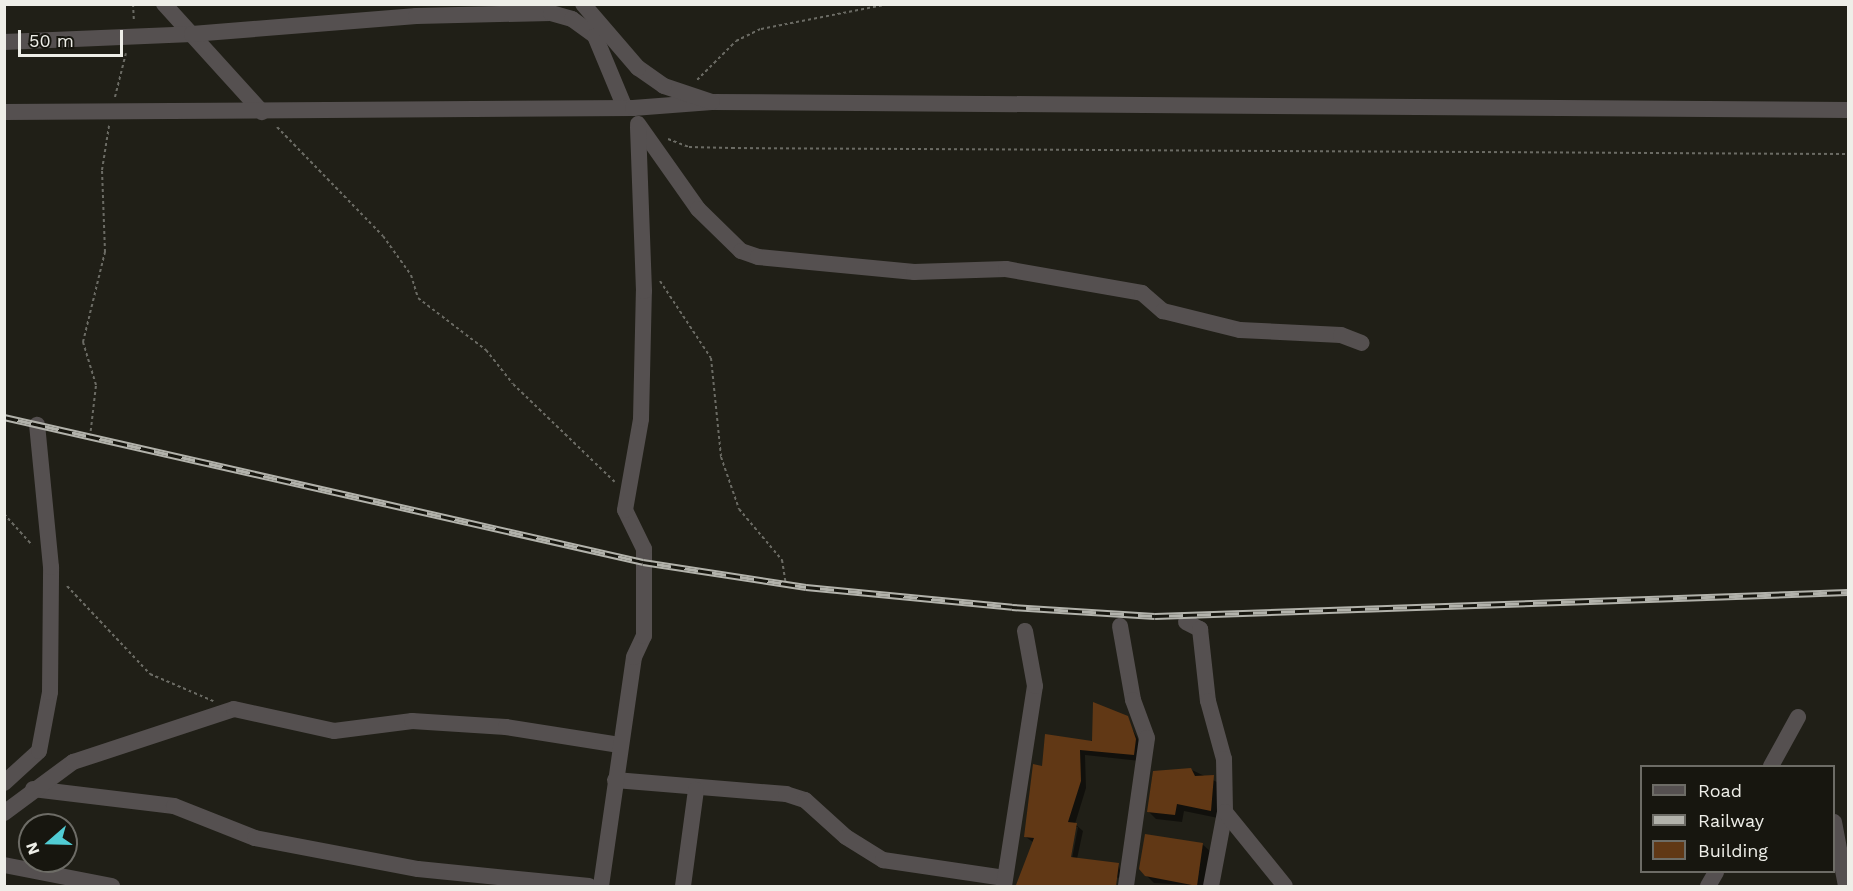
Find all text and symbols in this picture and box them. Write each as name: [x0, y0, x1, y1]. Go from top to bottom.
scale bar: [21, 18, 126, 56]
text: 50 m: [29, 30, 74, 51]
legend: [1640, 765, 1835, 873]
text: Road: [1698, 780, 1742, 801]
text: Railway: [1698, 810, 1764, 831]
north arrow: [18, 813, 78, 873]
text: N: [22, 840, 43, 857]
text: Building: [1698, 840, 1768, 861]

